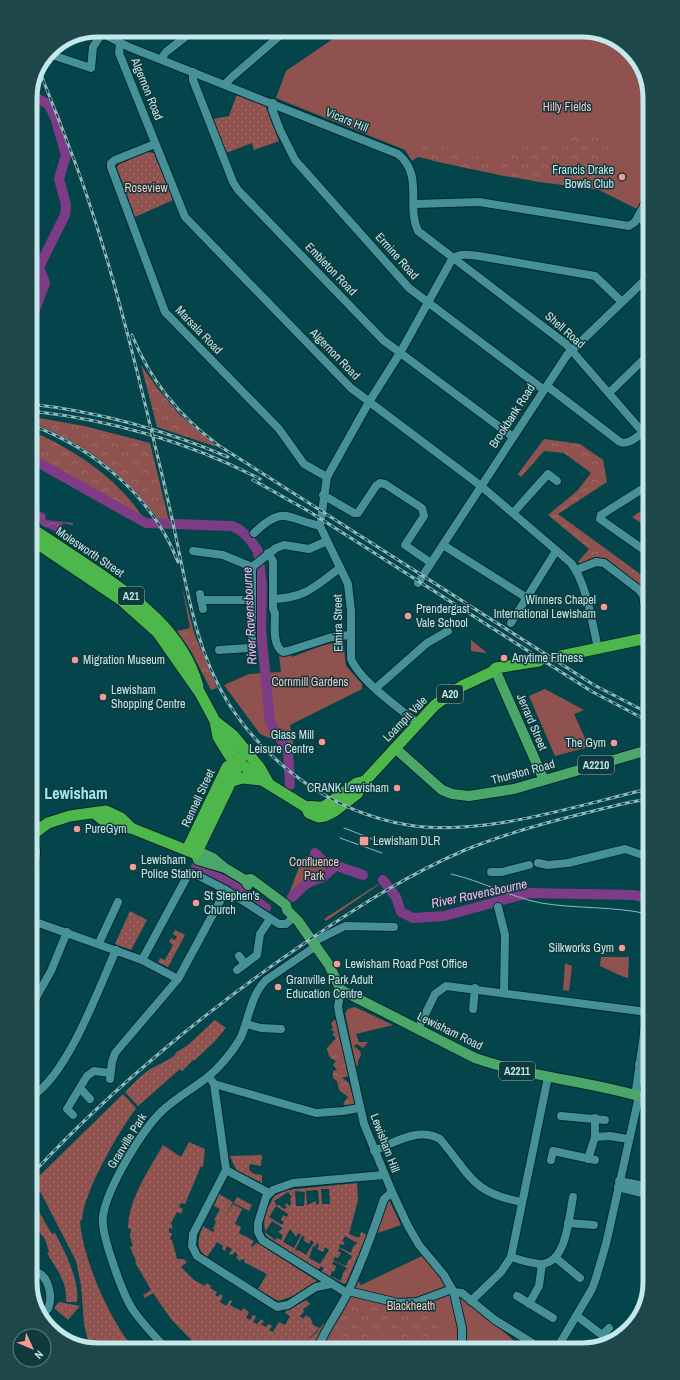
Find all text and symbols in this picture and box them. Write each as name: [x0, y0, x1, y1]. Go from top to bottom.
street label: Algernon Road: [127, 55, 167, 122]
park label: Hilly Fields: [543, 99, 591, 115]
street label: Vicars Hill: [323, 104, 371, 136]
place label: Francis Drake Bowls Club: [552, 162, 614, 192]
marker: Francis Drake Bowls Club: [617, 172, 627, 182]
park label: Roseview: [124, 180, 168, 196]
street label: Ermine Road: [372, 229, 422, 283]
street label: Embleton Road: [302, 239, 360, 299]
street label: Marsala Road: [172, 302, 226, 358]
street label: Shell Road: [542, 308, 588, 352]
street label: Algernon Road: [306, 324, 364, 383]
street label: Brookbank Road: [485, 381, 539, 451]
street label: Molesworth Street: [53, 523, 128, 581]
water label: River Ravensbourne: [238, 567, 261, 665]
road number: A21: [118, 587, 144, 605]
place label: Winners Chapel International Lewisham: [494, 592, 596, 622]
street label: Elmira Street: [329, 594, 346, 652]
place label: Prendergast Vale School: [416, 601, 470, 631]
marker: Winners Chapel International Lewisham: [599, 602, 609, 612]
marker: Prendergast Vale School: [403, 611, 413, 621]
place label: Anytime Fitness: [511, 650, 583, 666]
place label: Migration Museum: [83, 652, 165, 668]
marker: Anytime Fitness: [499, 653, 509, 663]
marker: Migration Museum: [70, 655, 80, 665]
park label: Cornmill Gardens: [271, 674, 349, 690]
place label: Lewisham Shopping Centre: [111, 682, 185, 712]
road number: A20: [437, 685, 463, 703]
street label: Jerrard Street: [513, 691, 551, 753]
marker: Lewisham Shopping Centre: [98, 692, 108, 702]
street label: Loampit Vale: [379, 693, 431, 745]
place label: Glass Mill Leisure Centre: [249, 727, 314, 757]
place label: The Gym: [566, 735, 606, 751]
marker: Glass Mill Leisure Centre: [317, 737, 327, 747]
marker: The Gym: [609, 738, 619, 748]
street label: Thurston Road: [489, 756, 557, 788]
road number: A2210: [578, 756, 614, 774]
street label: Rennell Street: [178, 766, 219, 830]
place label: CRANK Lewisham: [307, 780, 389, 796]
district label: Lewisham: [44, 782, 108, 804]
marker: CRANK Lewisham: [392, 783, 402, 793]
place label: PureGym: [85, 821, 127, 837]
marker: PureGym: [72, 824, 82, 834]
place label: Lewisham DLR: [373, 833, 440, 849]
marker: Lewisham DLR: [358, 835, 370, 847]
place label: Lewisham Police Station: [141, 852, 202, 882]
park label: Confluence Park: [289, 854, 339, 884]
marker: Lewisham Police Station: [128, 862, 138, 872]
water label: River Ravensbourne: [430, 875, 529, 912]
place label: St Stephen's Church: [204, 888, 260, 918]
marker: St Stephen's Church: [191, 898, 201, 908]
place label: Silkworks Gym: [548, 940, 614, 956]
marker: Silkworks Gym: [617, 943, 627, 953]
place label: Lewisham Road Post Office: [345, 956, 467, 972]
marker: Lewisham Road Post Office: [332, 959, 342, 969]
place label: Granville Park Adult Education Centre: [286, 972, 373, 1002]
marker: Granville Park Adult Education Centre: [273, 982, 283, 992]
street label: Lewisham Road: [415, 1008, 485, 1054]
road number: A2211: [499, 1062, 535, 1080]
street label: Granville Park: [104, 1110, 150, 1172]
street label: Lewisham Hill: [366, 1111, 404, 1175]
park label: Blackheath: [387, 1298, 435, 1314]
north arrow: [12, 1328, 52, 1368]
text: N: [32, 1348, 46, 1362]

